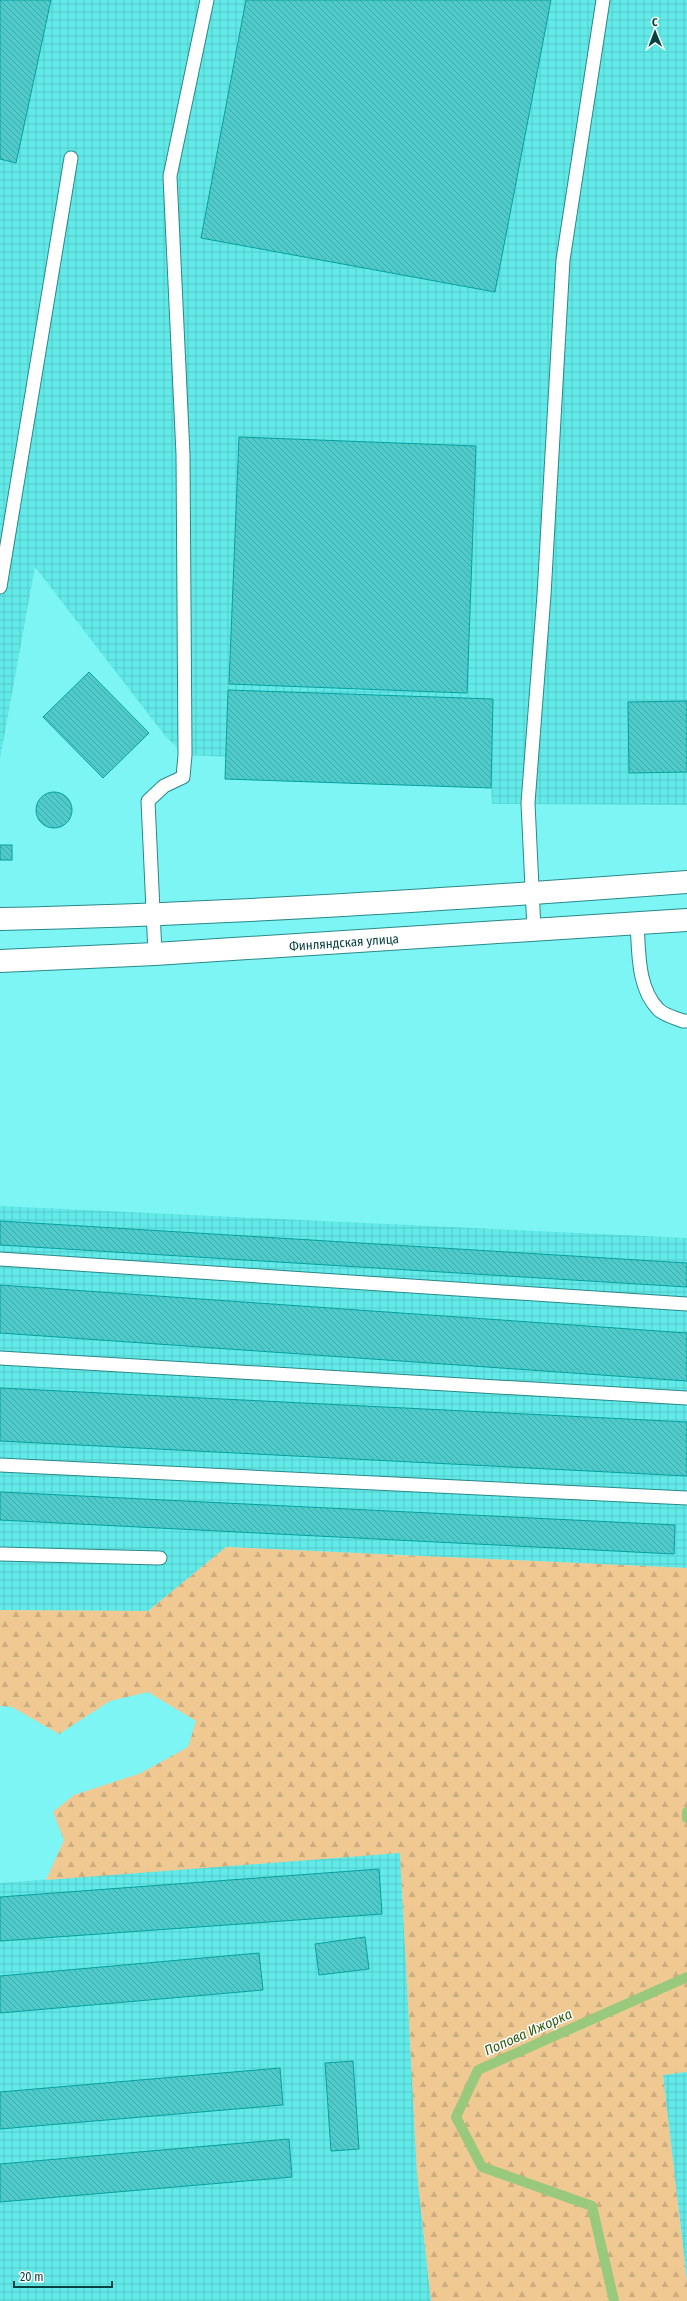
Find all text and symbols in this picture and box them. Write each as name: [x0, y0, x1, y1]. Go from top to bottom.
north arrow: [635, 12, 675, 52]
text: С: [652, 16, 658, 29]
street label: Финляндская улица: [289, 931, 399, 954]
water label: Попова Ижорка: [482, 2006, 575, 2059]
scale bar: [14, 2263, 112, 2289]
text: 20 m: [20, 2270, 44, 2284]

